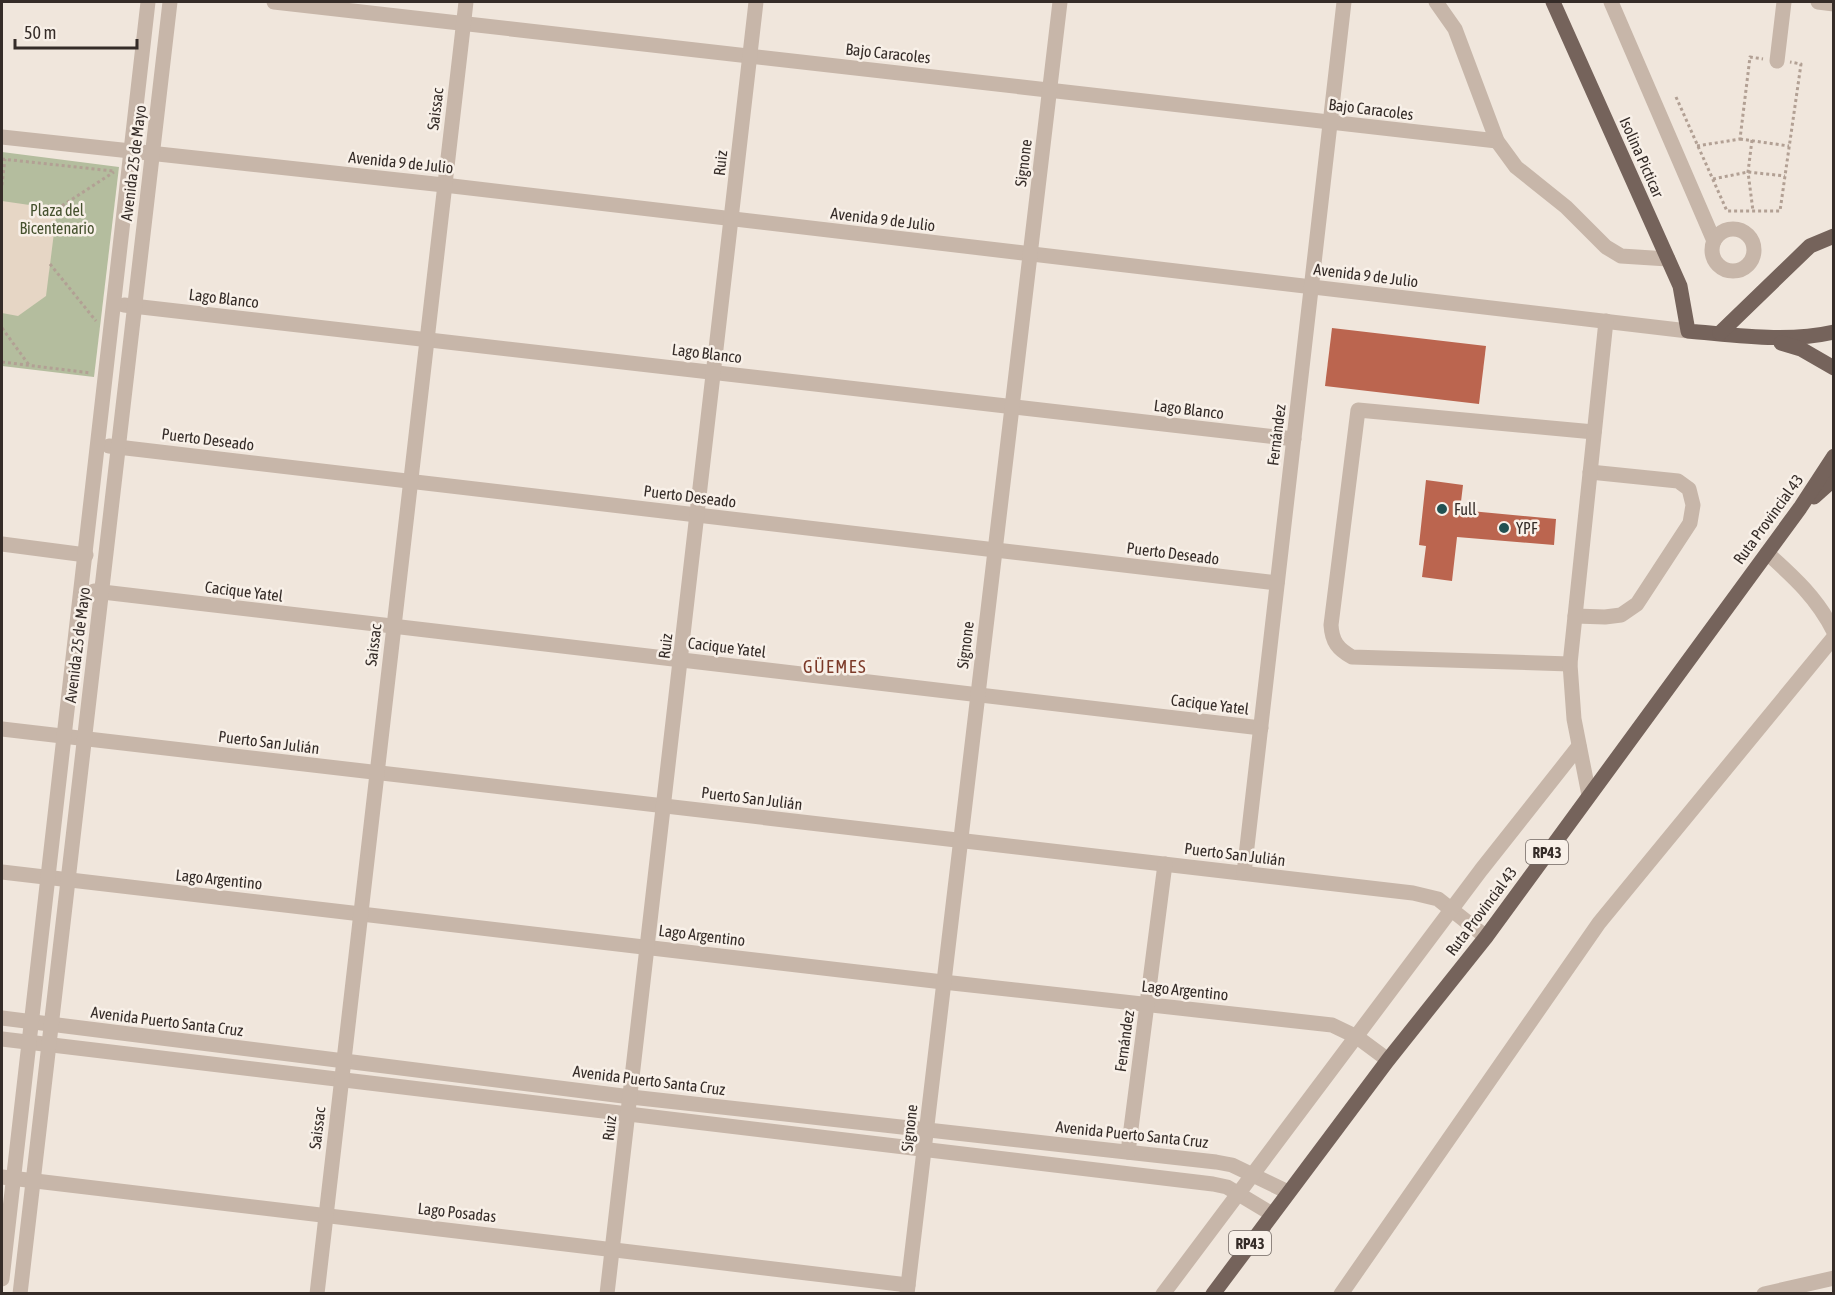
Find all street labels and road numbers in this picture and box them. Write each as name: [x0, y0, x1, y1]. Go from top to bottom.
street label: Bajo Caracoles: [845, 40, 932, 67]
street label: Saissac: [423, 87, 447, 131]
street label: Bajo Caracoles: [1327, 95, 1415, 124]
street label: Avenida 25 de Mayo: [117, 104, 150, 222]
street label: Isolina Picticar: [1616, 114, 1668, 200]
street label: Signone: [1011, 138, 1036, 188]
street label: Avenida 9 de Julio: [348, 148, 454, 176]
street label: Ruiz: [710, 149, 730, 176]
street label: Avenida 9 de Julio: [830, 204, 936, 234]
street label: Avenida 9 de Julio: [1313, 260, 1419, 290]
street label: Lago Blanco: [188, 285, 260, 312]
street label: Lago Blanco: [671, 340, 743, 367]
street label: Lago Blanco: [1153, 396, 1225, 423]
street label: Fernández: [1263, 403, 1289, 467]
street label: Puerto Deseado: [161, 424, 255, 454]
street label: Ruta Provincial 43: [1729, 471, 1807, 567]
street label: Puerto Deseado: [643, 481, 737, 511]
street label: Puerto Deseado: [1126, 538, 1220, 568]
street label: Cacique Yatel: [204, 577, 285, 606]
street label: Avenida 25 de Mayo: [61, 586, 94, 704]
street label: Signone: [953, 620, 978, 670]
street label: Saissac: [361, 623, 385, 667]
street label: Ruiz: [655, 632, 675, 660]
street label: Cacique Yatel: [687, 633, 768, 662]
street label: Cacique Yatel: [1170, 690, 1251, 719]
street label: Puerto San Julián: [217, 727, 321, 757]
street label: Puerto San Julián: [700, 783, 804, 813]
street label: Puerto San Julián: [1183, 839, 1287, 869]
road number: RP43: [1526, 840, 1568, 864]
street label: Ruta Provincial 43: [1442, 863, 1520, 959]
street label: Lago Argentino: [175, 865, 263, 893]
street label: Lago Argentino: [658, 921, 746, 950]
street label: Lago Argentino: [1141, 976, 1229, 1004]
street label: Avenida Puerto Santa Cruz: [90, 1003, 244, 1039]
street label: Fernández: [1111, 1009, 1137, 1073]
street label: Avenida Puerto Santa Cruz: [572, 1062, 726, 1098]
street label: Signone: [898, 1103, 921, 1153]
street label: Saissac: [305, 1106, 329, 1150]
street label: Ruiz: [599, 1114, 619, 1142]
street label: Avenida Puerto Santa Cruz: [1055, 1117, 1209, 1151]
street label: Lago Posadas: [417, 1199, 498, 1226]
road number: RP43: [1229, 1231, 1271, 1255]

